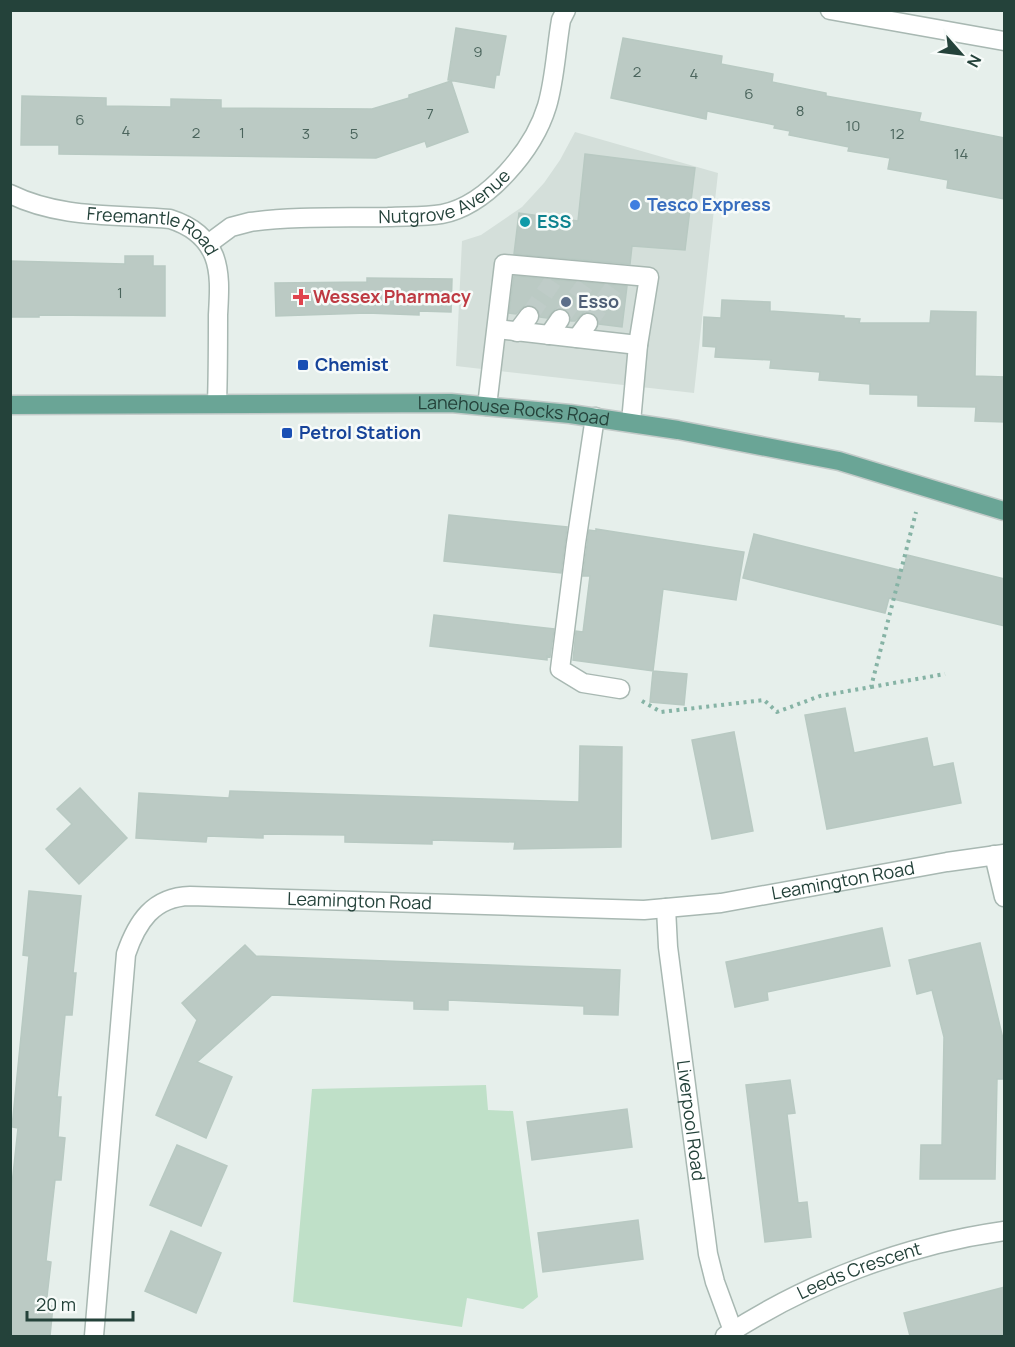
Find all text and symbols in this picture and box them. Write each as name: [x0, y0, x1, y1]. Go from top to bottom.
north arrow: [931, 24, 991, 84]
house number: 9: [473, 41, 483, 62]
text: N: [962, 51, 987, 71]
house number: 2: [633, 61, 641, 82]
house number: 4: [690, 63, 699, 84]
house number: 6: [744, 83, 754, 104]
house number: 8: [796, 100, 804, 121]
house number: 7: [426, 103, 434, 124]
house number: 6: [75, 109, 85, 130]
house number: 10: [846, 115, 861, 136]
house number: 4: [122, 120, 131, 141]
house number: 2: [192, 122, 200, 143]
house number: 1: [239, 122, 245, 143]
house number: 3: [302, 123, 310, 144]
house number: 5: [350, 123, 358, 144]
house number: 12: [890, 123, 904, 144]
house number: 14: [954, 143, 968, 164]
street label: Nutgrove Avenue: [378, 163, 515, 228]
place label: Tesco Express: [647, 192, 771, 216]
marker: Tesco Express: [628, 198, 642, 212]
street label: Freemantle Road: [86, 201, 225, 259]
place label: ESS: [537, 209, 572, 233]
marker: ESS: [518, 215, 532, 229]
house number: 1: [117, 282, 123, 303]
place label: Wessex Pharmacy: [313, 284, 471, 308]
place label: Esso: [578, 289, 619, 313]
marker: Wessex Pharmacy: [294, 290, 308, 304]
marker: Esso: [559, 295, 573, 309]
place label: Chemist: [315, 352, 389, 376]
marker: Chemist: [296, 358, 310, 372]
street label: Lanehouse Rocks Road: [418, 390, 611, 431]
place label: Petrol Station: [299, 420, 421, 444]
marker: Petrol Station: [280, 426, 294, 440]
street label: Leamington Road: [769, 855, 916, 905]
street label: Leamington Road: [287, 886, 432, 914]
street label: Liverpool Road: [672, 1058, 711, 1182]
street label: Leeds Crescent: [793, 1236, 924, 1304]
scale bar: [27, 1284, 134, 1322]
text: 20 m: [36, 1292, 76, 1316]

